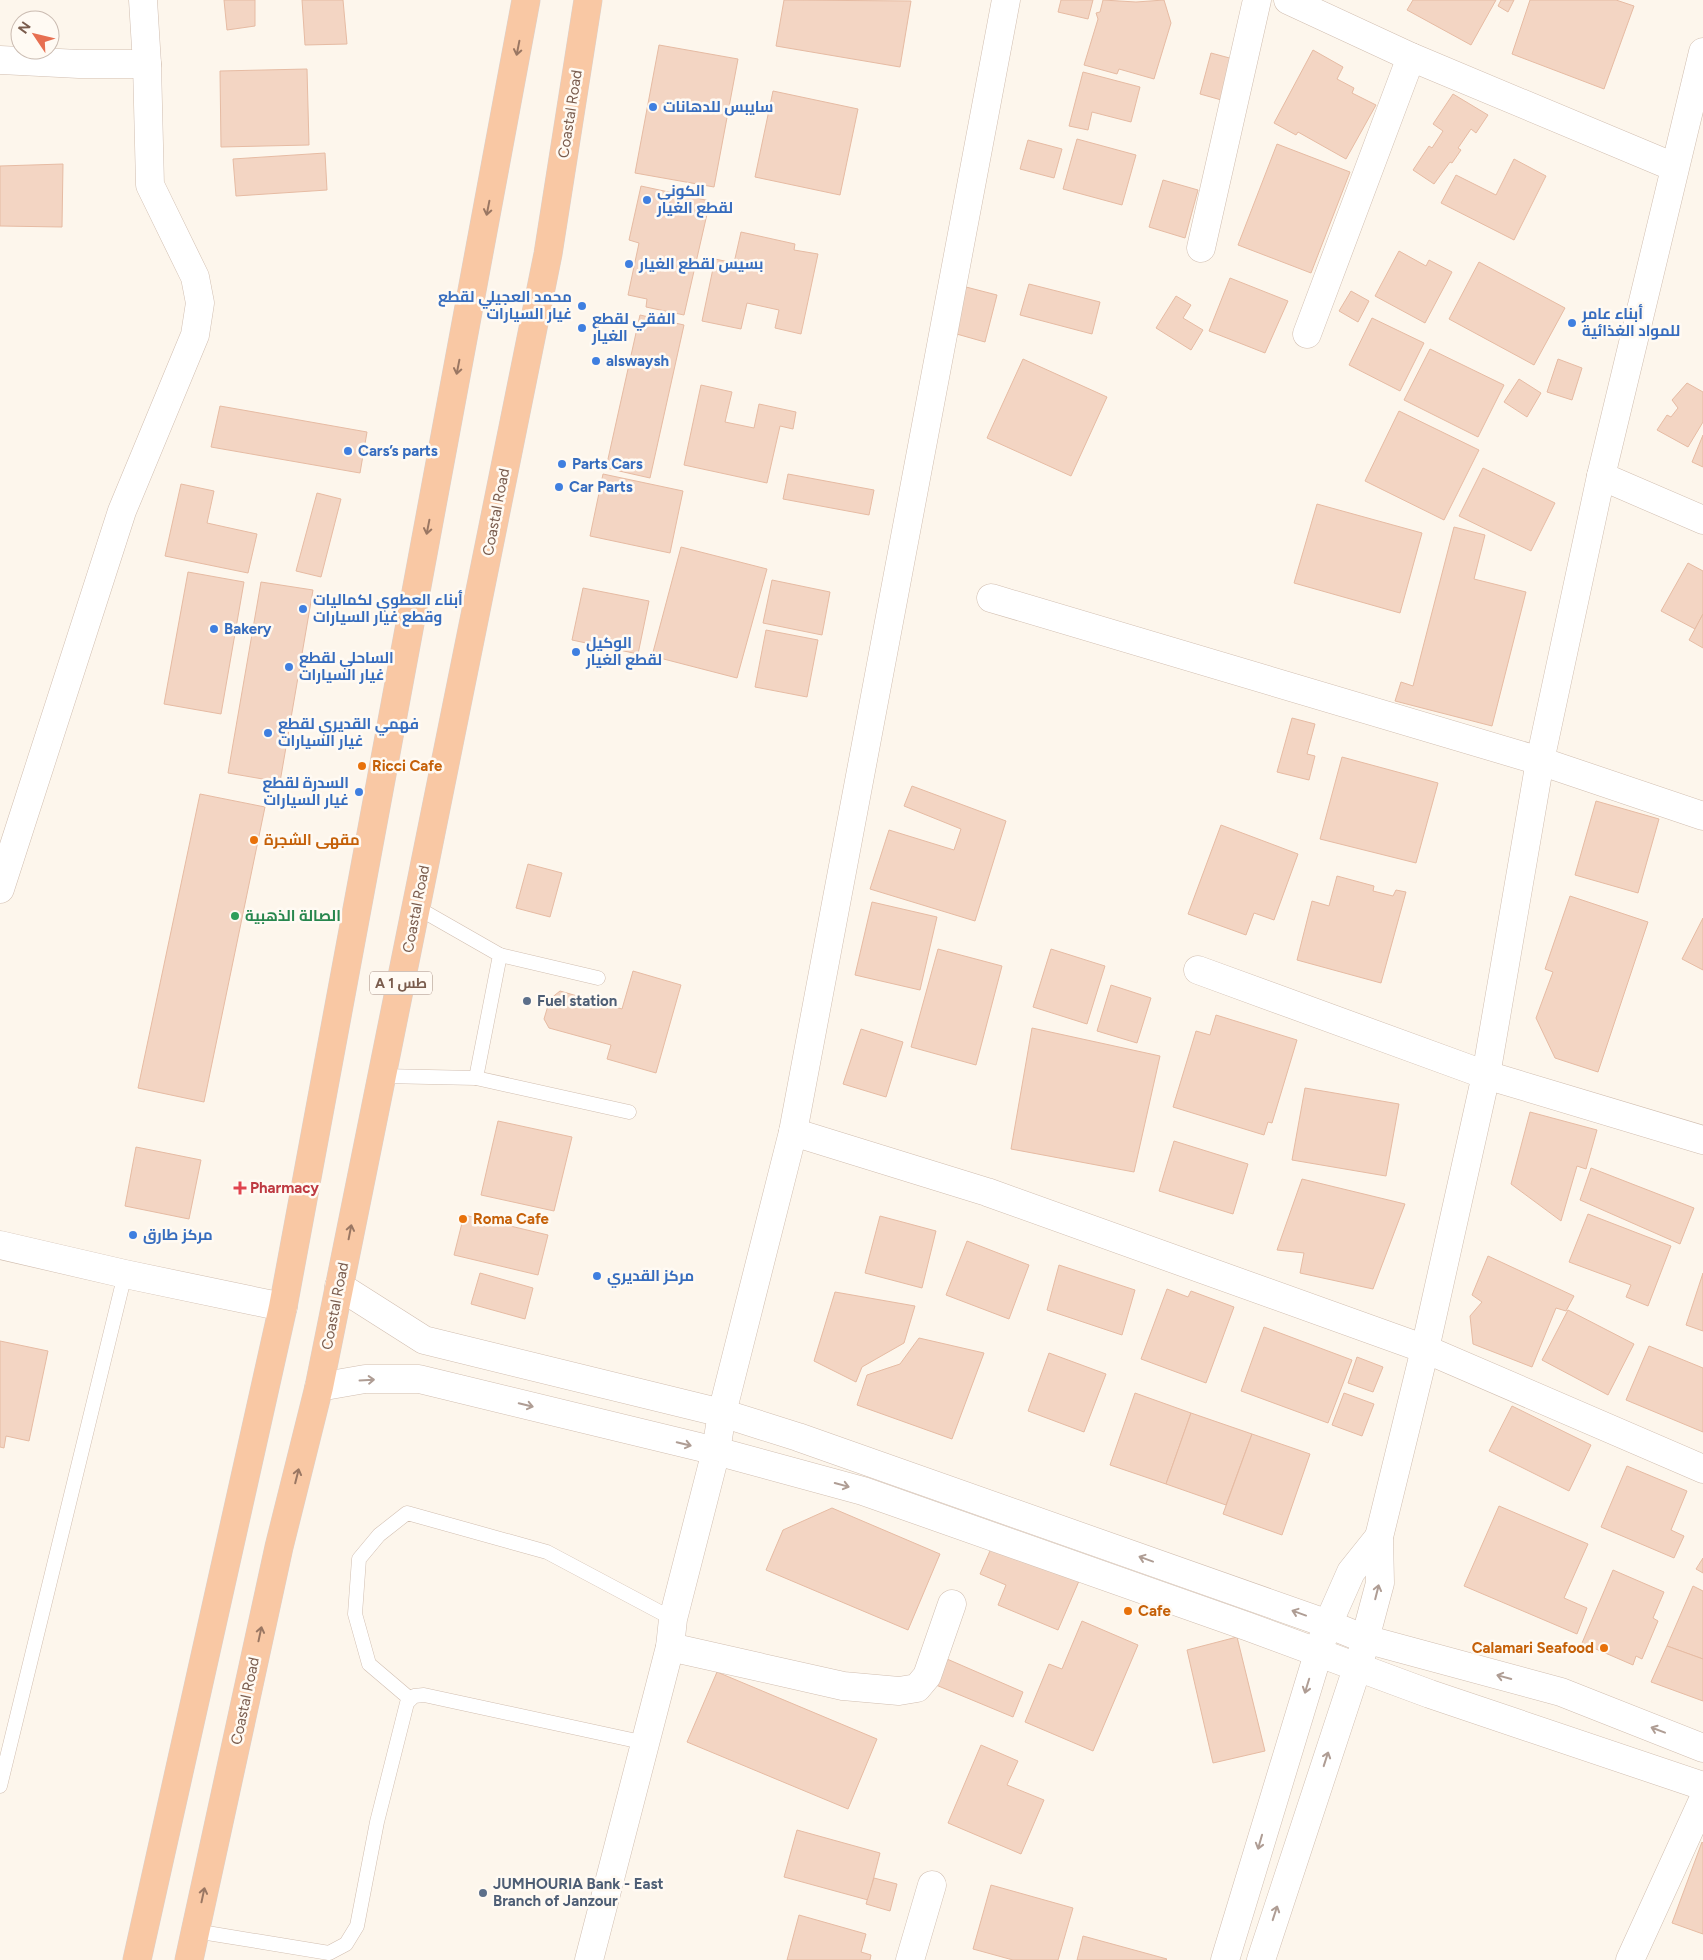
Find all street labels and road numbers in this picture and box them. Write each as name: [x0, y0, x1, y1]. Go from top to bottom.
street label: Coastal Road: [554, 69, 586, 159]
street label: Coastal Road: [479, 467, 513, 557]
street label: Coastal Road: [399, 864, 433, 954]
road number: A 1 طس: [370, 971, 432, 994]
street label: Coastal Road: [318, 1261, 352, 1351]
street label: Coastal Road: [227, 1656, 263, 1746]

